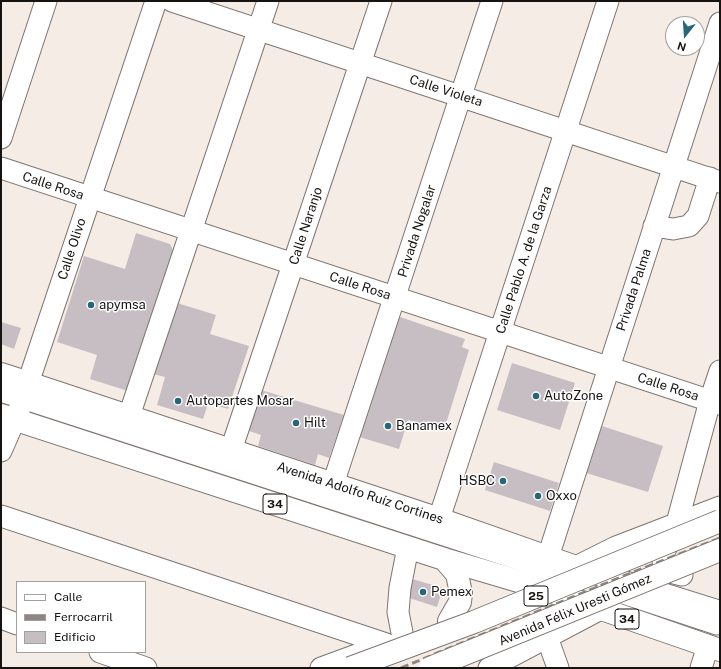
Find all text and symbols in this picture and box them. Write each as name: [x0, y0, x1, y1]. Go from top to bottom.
north arrow: [665, 16, 705, 56]
text: N: [676, 40, 688, 54]
street label: Calle Violeta: [407, 72, 485, 110]
street label: Calle Rosa: [20, 169, 86, 203]
street label: Privada Nogalar: [395, 183, 439, 279]
street label: Calle Pablo A. de la Garza: [493, 184, 555, 336]
street label: Calle Naranjo: [286, 185, 326, 267]
street label: Calle Olivo: [55, 216, 89, 282]
street label: Privada Palma: [613, 247, 655, 333]
street label: Calle Rosa: [327, 269, 393, 303]
place label: apymsa: [99, 297, 146, 313]
marker: apymsa: [86, 300, 96, 310]
street label: Calle Rosa: [635, 370, 701, 404]
place label: AutoZone: [544, 388, 603, 404]
marker: AutoZone: [531, 391, 541, 401]
place label: Autopartes Mosar: [186, 393, 294, 409]
marker: Autopartes Mosar: [173, 396, 183, 406]
place label: Hilt: [304, 415, 326, 431]
marker: Hilt: [291, 418, 301, 428]
place label: Banamex: [396, 418, 452, 434]
marker: Banamex: [383, 421, 393, 431]
street label: Avenida Adolfo Ruíz Cortines: [275, 459, 445, 527]
place label: HSBC: [459, 473, 495, 489]
marker: HSBC: [498, 476, 508, 486]
place label: Oxxo: [546, 488, 577, 504]
marker: Oxxo: [533, 491, 543, 501]
road number: 34: [263, 494, 287, 514]
street label: Avenida Félix Uresti Gómez: [496, 571, 654, 649]
legend: [16, 581, 146, 653]
place label: Pemex: [431, 584, 472, 600]
road number: 25: [524, 586, 548, 606]
marker: Pemex: [418, 587, 428, 597]
text: Calle: [54, 590, 82, 604]
road number: 34: [615, 609, 639, 629]
text: Ferrocarril: [54, 610, 113, 624]
text: Edificio: [54, 630, 96, 644]

